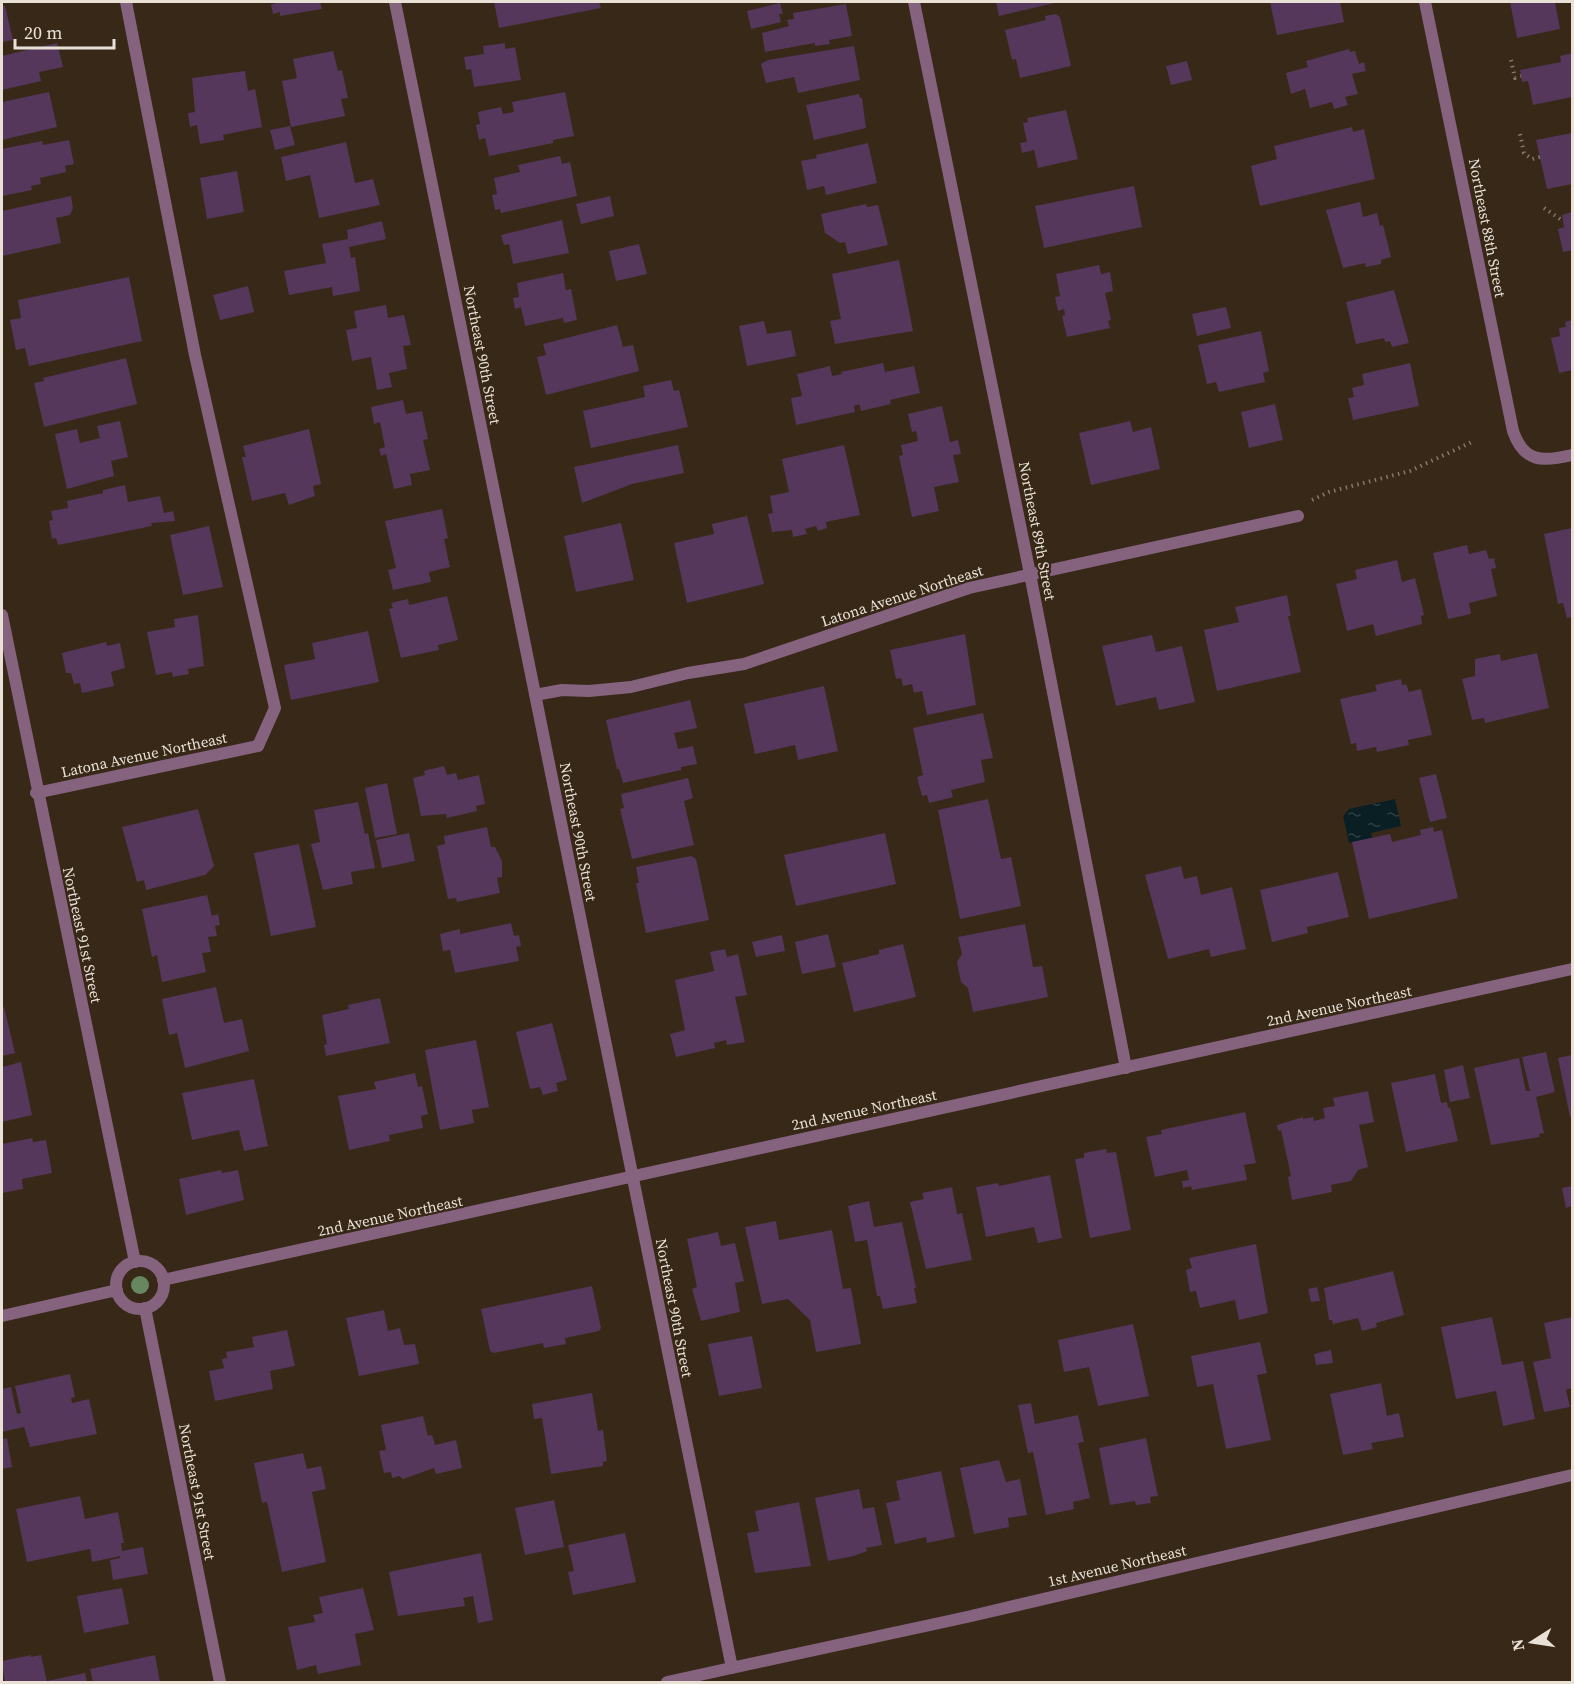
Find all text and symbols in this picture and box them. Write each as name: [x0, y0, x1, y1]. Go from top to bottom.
scale bar: [15, 12, 114, 50]
text: 20 m: [24, 20, 62, 45]
street label: Northeast 88th Street: [1464, 157, 1511, 299]
street label: Northeast 90th Street: [459, 284, 506, 426]
street label: Northeast 89th Street: [1014, 460, 1061, 602]
street label: Latona Avenue Northeast: [818, 559, 985, 632]
street label: Latona Avenue Northeast: [59, 727, 229, 782]
street label: Northeast 90th Street: [555, 761, 602, 903]
street label: Northeast 91st Street: [58, 865, 107, 1005]
street label: 2nd Avenue Northeast: [1265, 980, 1413, 1031]
street label: 2nd Avenue Northeast: [790, 1084, 938, 1135]
street label: 2nd Avenue Northeast: [316, 1190, 464, 1241]
street label: Northeast 90th Street: [651, 1237, 698, 1379]
street label: Northeast 91st Street: [174, 1422, 221, 1562]
street label: 1st Avenue Northeast: [1046, 1539, 1188, 1592]
north arrow: [1502, 1612, 1562, 1672]
text: N: [1505, 1637, 1529, 1653]

